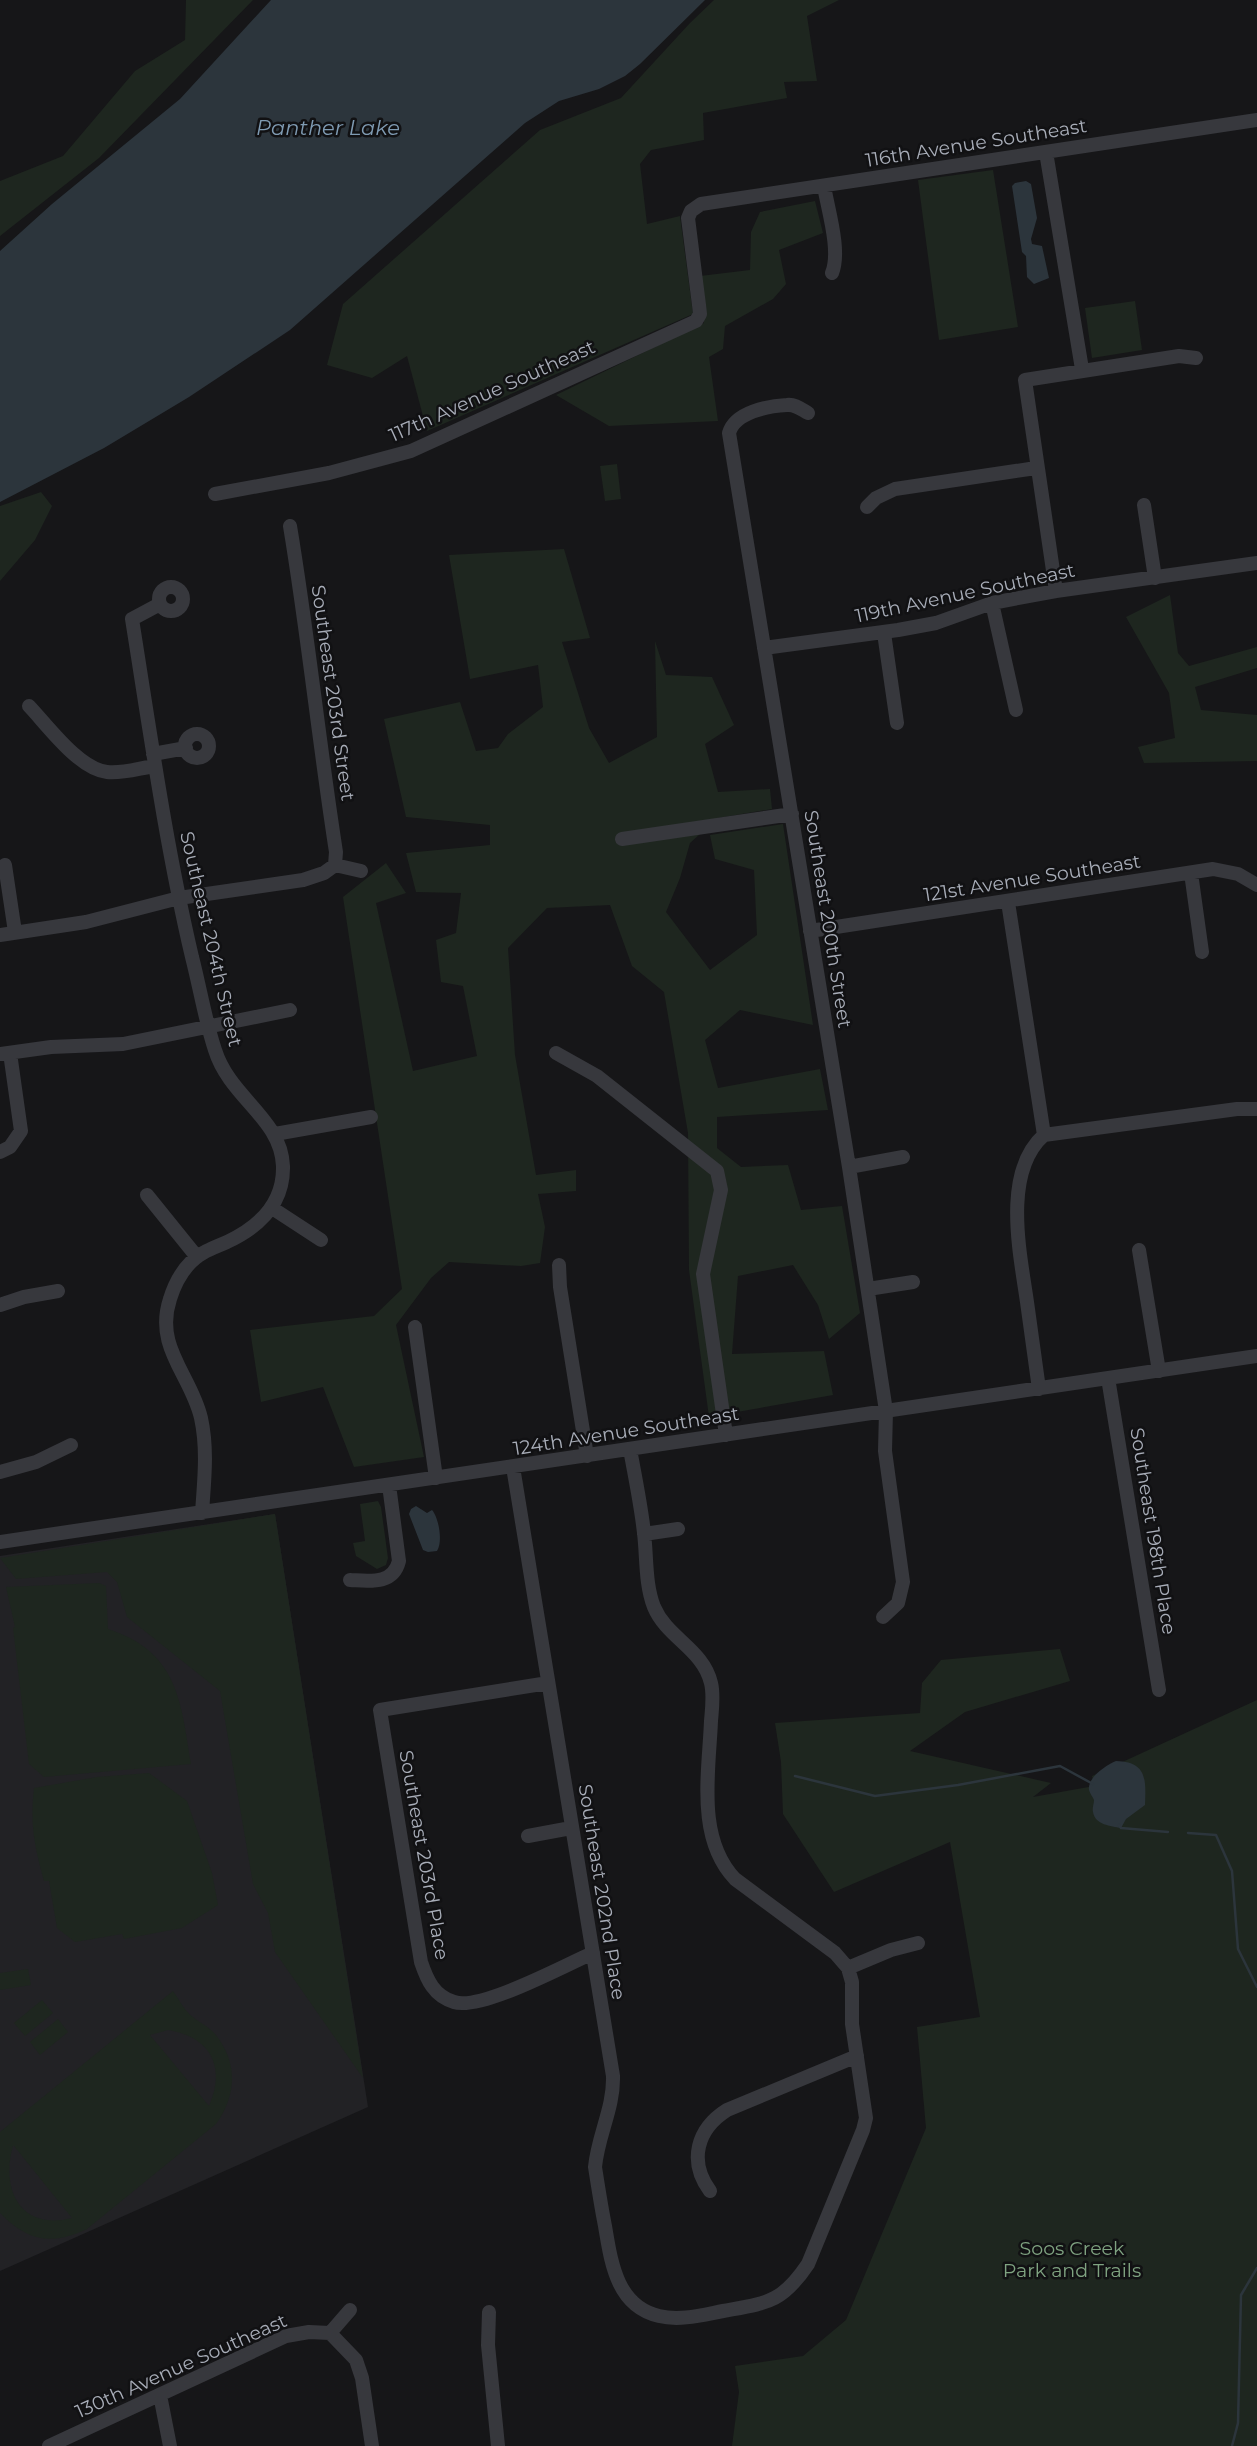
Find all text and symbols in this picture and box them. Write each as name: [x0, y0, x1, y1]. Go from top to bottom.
street label: 116th Avenue Southeast: [864, 114, 1089, 172]
water label: Panther Lake: [256, 115, 400, 140]
street label: 117th Avenue Southeast: [385, 335, 599, 447]
street label: 119th Avenue Southeast: [853, 558, 1077, 628]
street label: Southeast 203rd Street: [306, 584, 360, 803]
street label: Southeast 200th Street: [799, 808, 857, 1030]
street label: Southeast 204th Street: [175, 829, 247, 1049]
street label: 121st Avenue Southeast: [922, 849, 1142, 907]
street label: 124th Avenue Southeast: [511, 1402, 741, 1460]
street label: Southeast 198th Place: [1125, 1426, 1181, 1636]
street label: Southeast 203rd Place: [394, 1748, 454, 1962]
street label: Southeast 202nd Place: [574, 1782, 630, 2002]
park label: Soos Creek Park and Trails: [1003, 2237, 1141, 2282]
street label: 130th Avenue Southeast: [72, 2309, 290, 2423]

